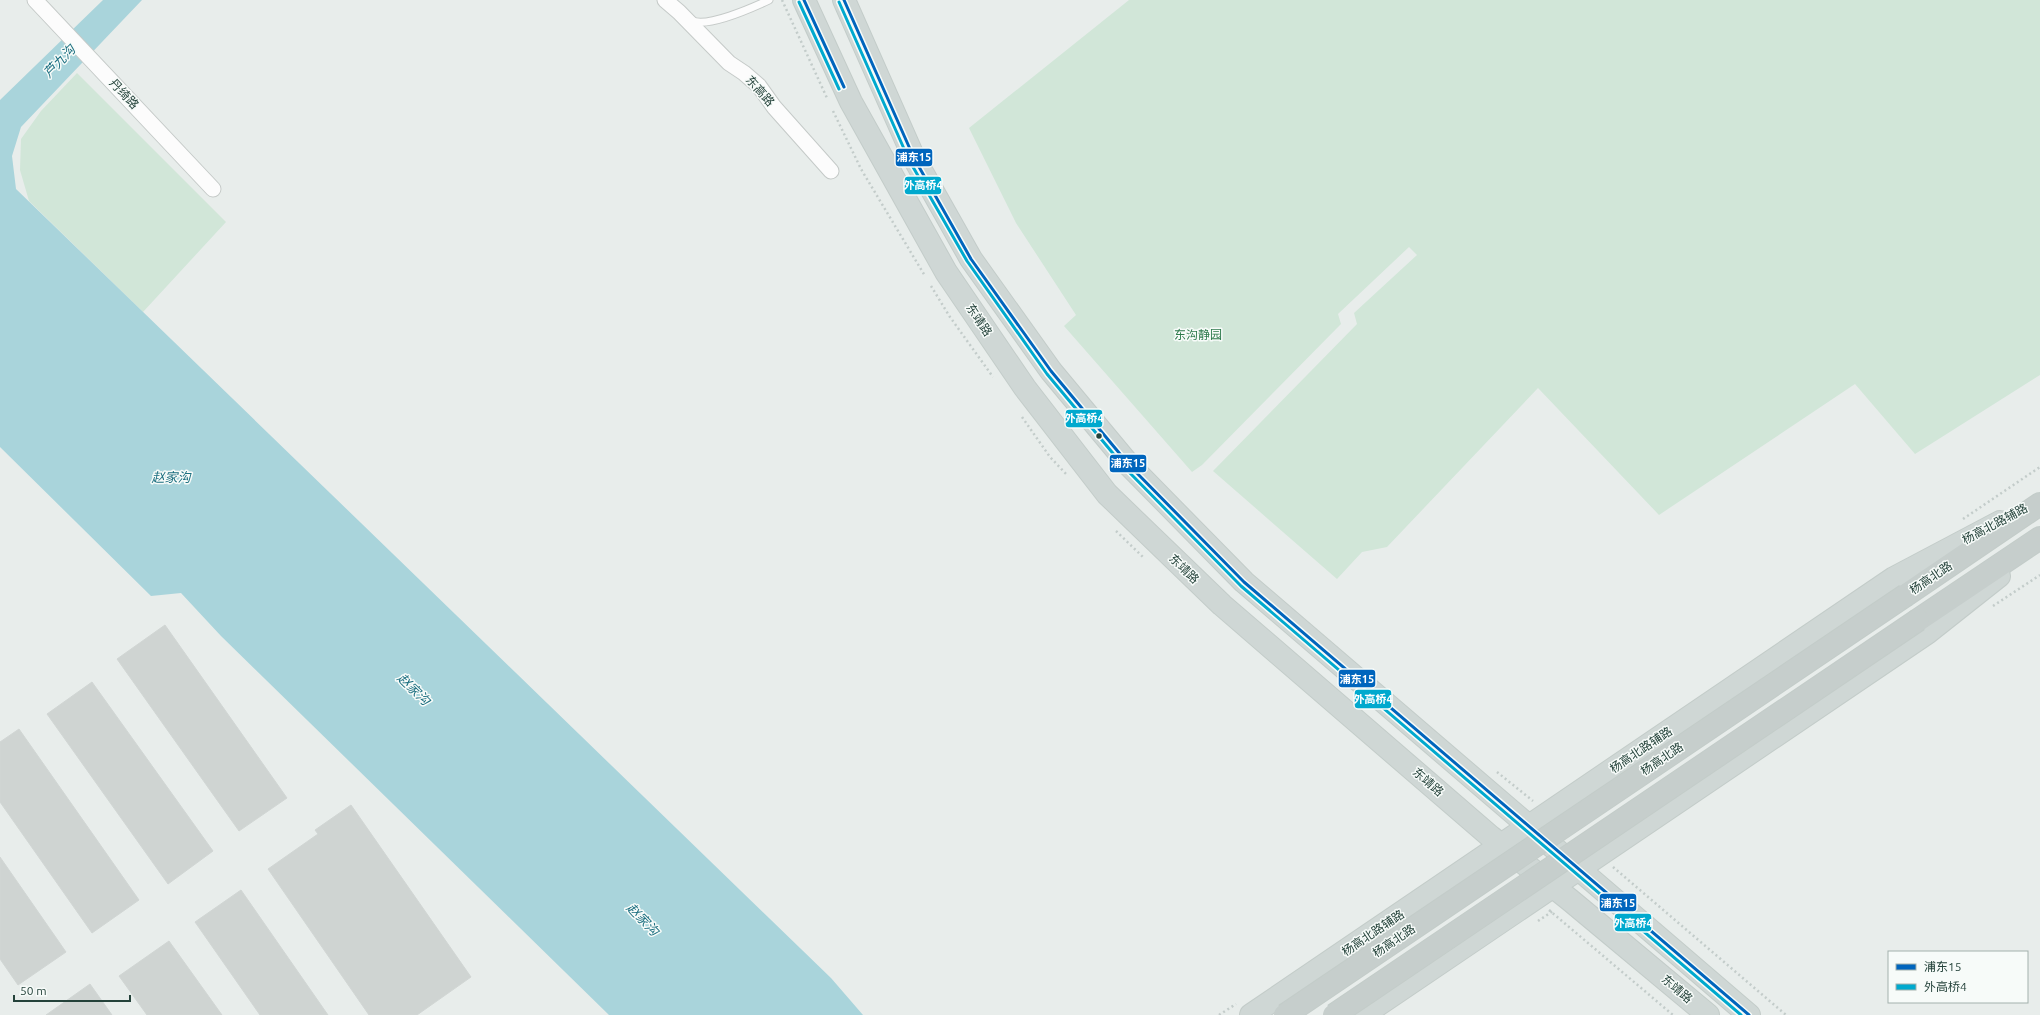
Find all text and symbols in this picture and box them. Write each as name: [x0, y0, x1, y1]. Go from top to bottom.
water label: 芦九沟: [40, 41, 79, 80]
street label: 东高路: [743, 73, 777, 108]
street label: 丹绮路: [107, 76, 141, 111]
line badge: 浦东15: [895, 148, 933, 167]
text: 浦东15: [897, 151, 931, 163]
line badge: 外高桥4: [904, 176, 942, 195]
text: 外高桥4: [903, 179, 943, 191]
street label: 东靖路: [964, 301, 995, 338]
park label: 东沟静园: [1174, 328, 1222, 341]
line badge: 外高桥4: [1065, 409, 1103, 428]
text: 外高桥4: [1064, 412, 1104, 424]
unlabelled marker: [1094, 431, 1104, 441]
line badge: 浦东15: [1109, 454, 1147, 473]
text: 浦东15: [1111, 457, 1145, 469]
water label: 赵家沟: [151, 470, 192, 484]
street label: 杨高北路辅路: [1960, 501, 2030, 546]
street label: 东靖路: [1167, 551, 1202, 586]
street label: 杨高北路: [1907, 559, 1954, 596]
line badge: 浦东15: [1338, 669, 1376, 688]
water label: 赵家沟: [395, 670, 434, 709]
text: 浦东15: [1340, 673, 1374, 685]
line badge: 外高桥4: [1354, 689, 1392, 709]
text: 外高桥4: [1353, 693, 1393, 705]
street label: 杨高北路辅路: [1607, 724, 1675, 776]
street label: 杨高北路: [1638, 740, 1686, 778]
street label: 东靖路: [1410, 765, 1446, 798]
line badge: 浦东15: [1599, 893, 1637, 912]
text: 浦东15: [1601, 897, 1635, 909]
water label: 赵家沟: [624, 900, 663, 939]
street label: 杨高北路辅路: [1339, 907, 1407, 959]
line badge: 外高桥4: [1614, 913, 1652, 932]
text: 外高桥4: [1613, 917, 1653, 929]
street label: 杨高北路: [1370, 922, 1418, 960]
legend: [1888, 951, 2028, 1003]
text: 浦东15: [1924, 960, 1962, 973]
street label: 东靖路: [1659, 972, 1695, 1005]
scale bar: [14, 977, 130, 1003]
text: 外高桥4: [1924, 980, 1967, 993]
text: 50 m: [20, 984, 47, 997]

